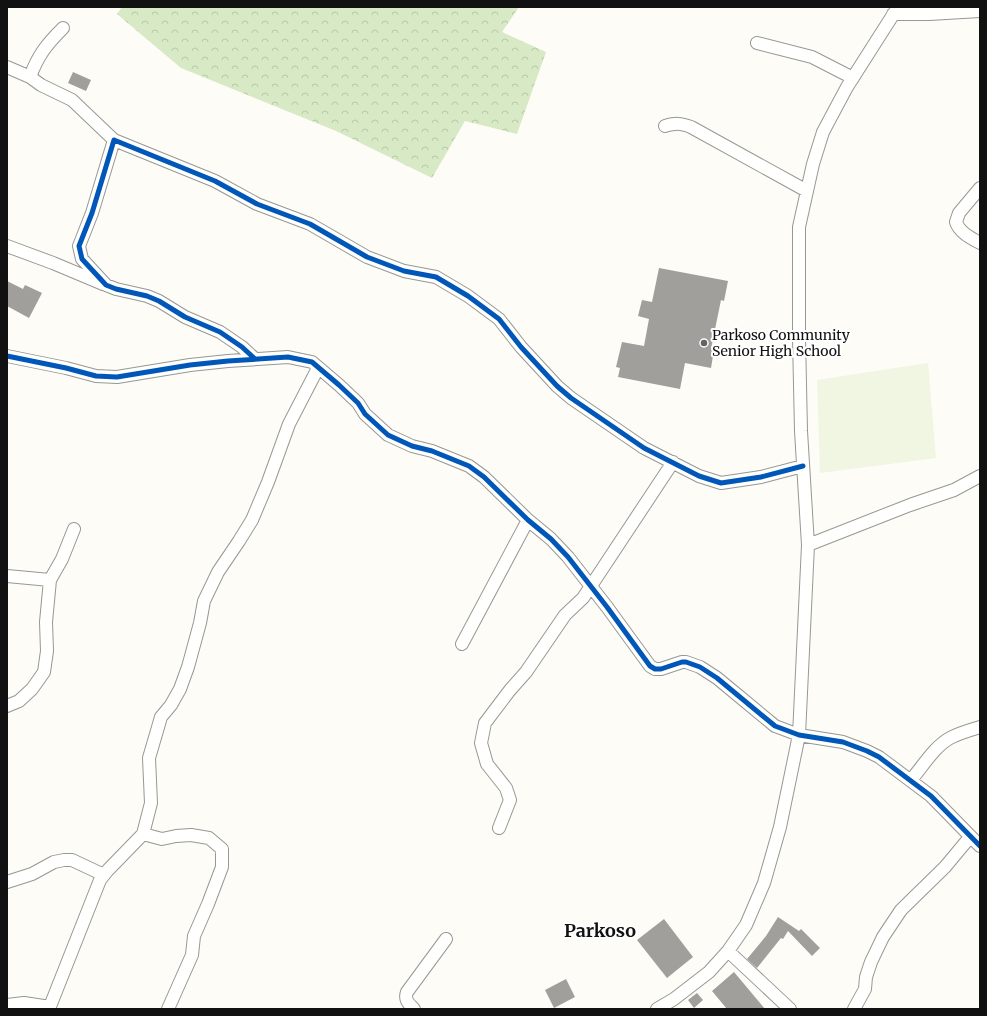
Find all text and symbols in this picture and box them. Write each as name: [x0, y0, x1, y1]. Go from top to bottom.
place label: Parkoso Community Senior High School: [712, 326, 851, 360]
marker: Parkoso Community Senior High School: [699, 338, 709, 348]
district label: Parkoso: [564, 919, 636, 942]

